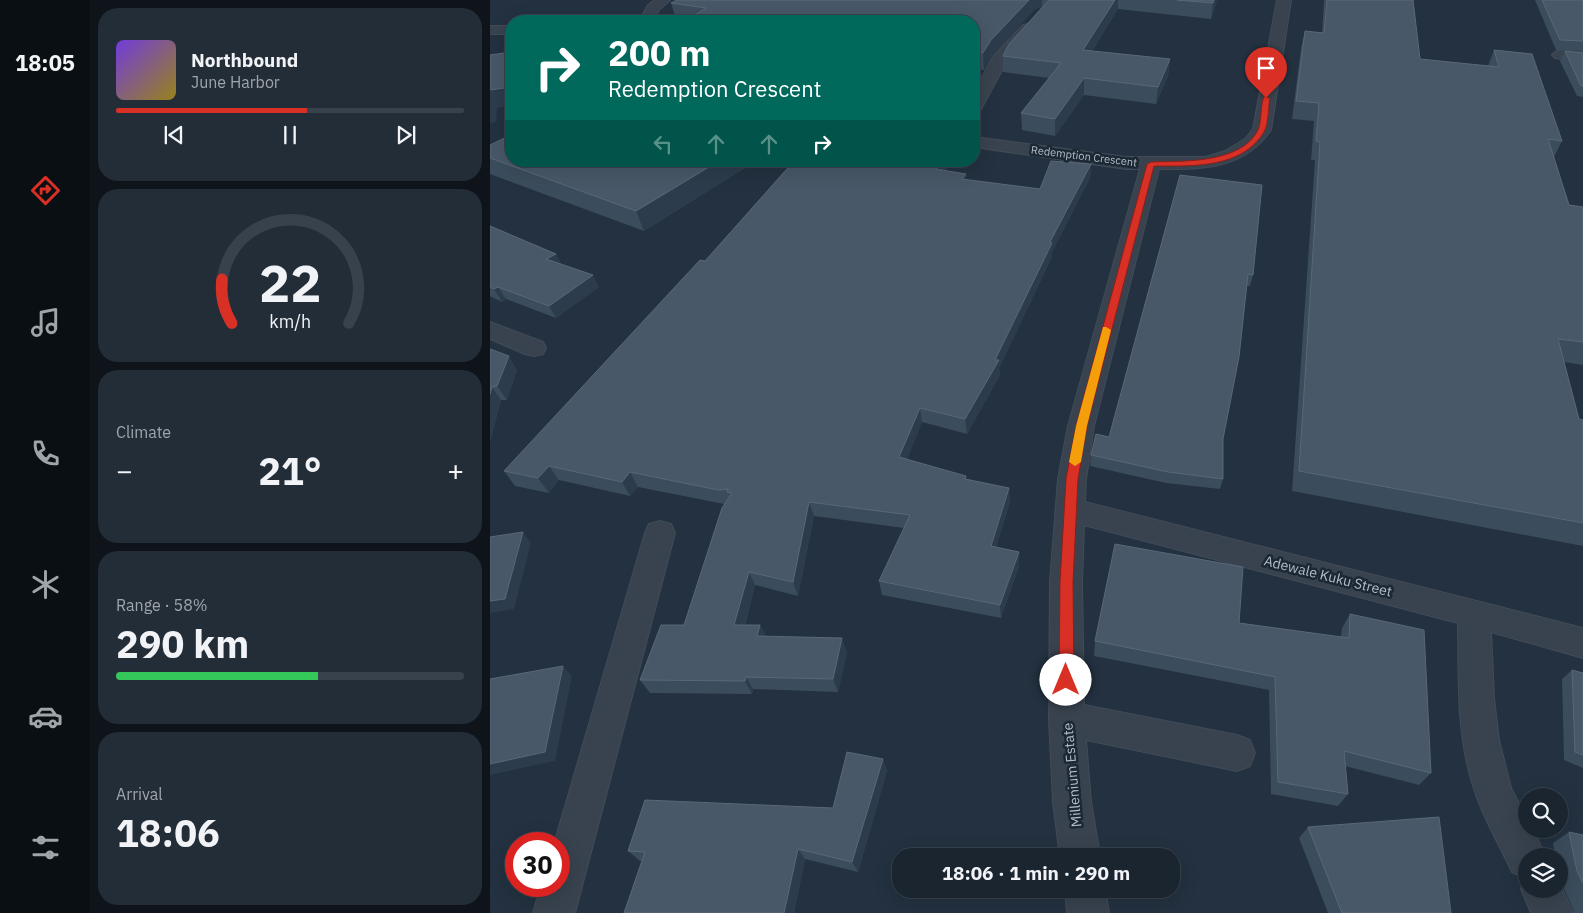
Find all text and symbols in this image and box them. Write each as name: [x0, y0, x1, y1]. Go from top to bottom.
text: 200 m: [608, 30, 711, 76]
icon: right: [525, 35, 590, 100]
pin: [1245, 47, 1287, 98]
text: 18:05: [15, 48, 75, 77]
text: Northbound: [191, 48, 298, 72]
icon: arrive: [1252, 54, 1280, 82]
text: June Harbor: [191, 72, 280, 92]
text: Redemption Crescent: [608, 74, 821, 103]
icon: previous: [160, 121, 188, 149]
icon: pause: [276, 121, 304, 149]
icon: next: [392, 121, 420, 149]
icon: left: [649, 130, 677, 158]
icon: ahead: [702, 130, 730, 158]
icon: ahead: [755, 130, 783, 158]
icon: right: [808, 130, 836, 158]
street label: Redemption Crescent: [1030, 143, 1138, 169]
icon: directions: [28, 173, 63, 208]
text: 22: [259, 249, 321, 316]
icon: music: [28, 305, 63, 340]
text: km/h: [269, 310, 311, 333]
text: Climate: [116, 422, 171, 442]
icon: phone: [28, 436, 63, 471]
text: 21°: [258, 446, 322, 495]
text: −: [116, 452, 133, 489]
text: +: [447, 452, 464, 489]
street label: Adewale Kuku Street: [1262, 551, 1394, 601]
icon: climate: [28, 567, 63, 602]
text: Range · 58%: [116, 595, 208, 615]
text: 290 km: [116, 619, 249, 668]
position arrow: [1039, 653, 1091, 705]
icon: car: [28, 699, 63, 734]
street label: Millenium Estate: [1058, 722, 1086, 828]
text: Arrival: [116, 784, 163, 804]
map controls: [1518, 788, 1568, 898]
button: search: [1518, 788, 1568, 838]
text: 18:06: [116, 808, 220, 857]
icon: filters: [28, 830, 63, 865]
speed limit sign: 30: [505, 832, 570, 897]
button: layers: [1518, 848, 1568, 898]
text: 18:06 · 1 min · 290 m: [942, 861, 1130, 885]

